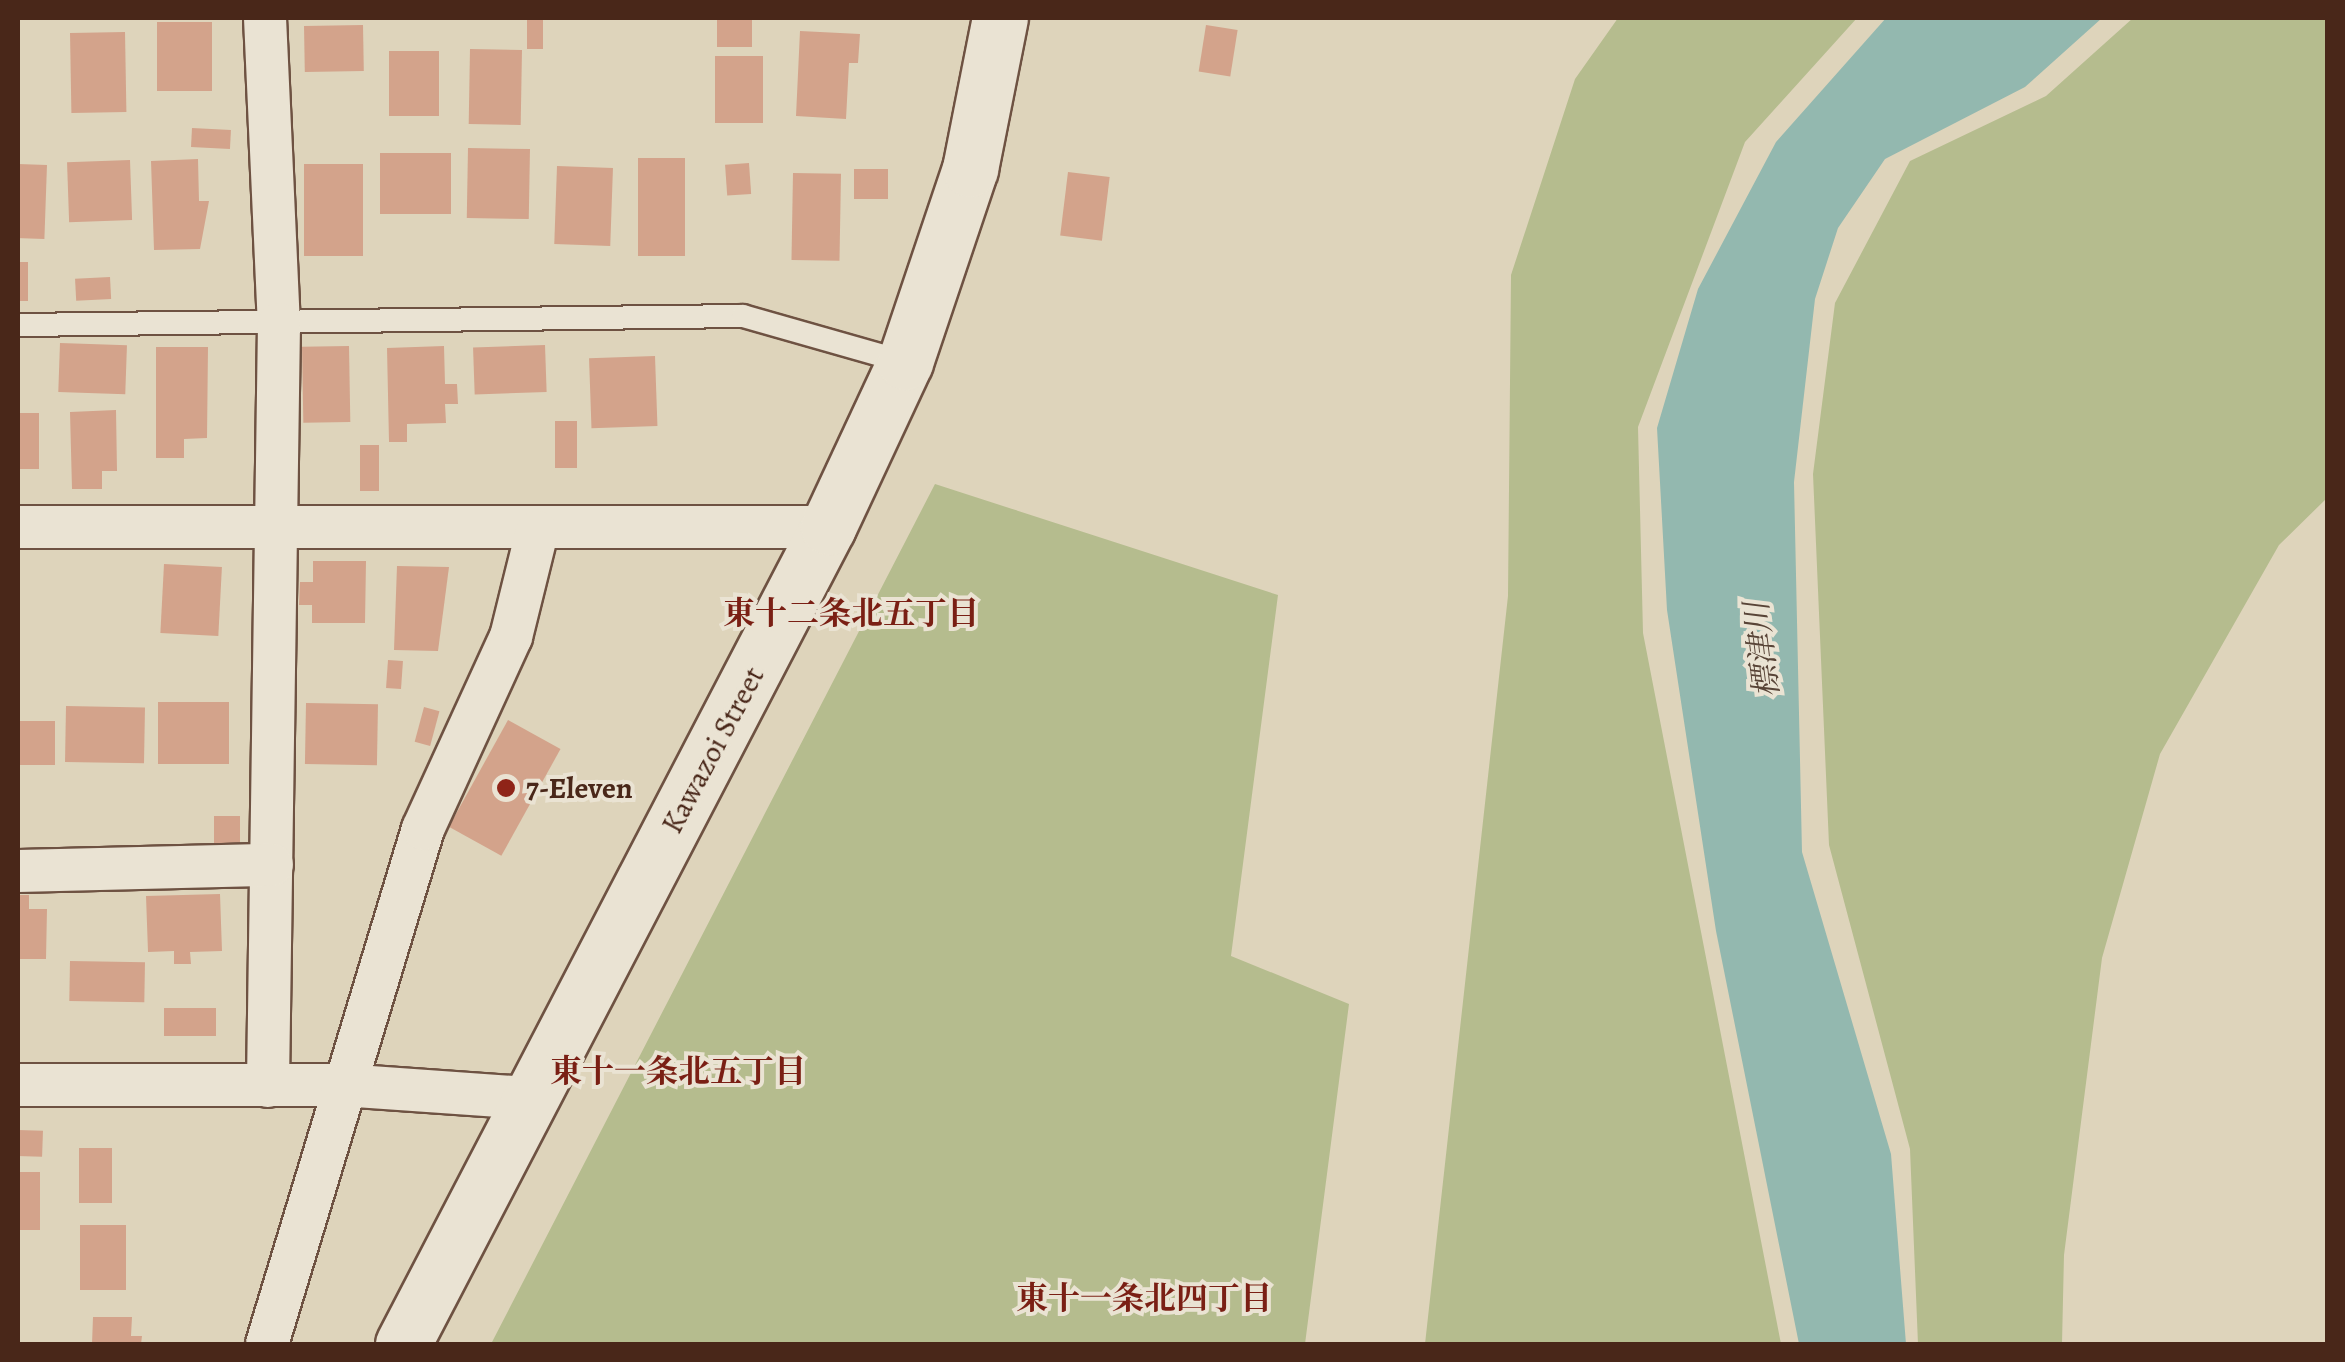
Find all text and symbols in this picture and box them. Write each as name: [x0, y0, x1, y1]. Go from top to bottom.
district label: 東十二条北五丁目: [723, 594, 979, 632]
water label: 標津川: [1737, 600, 1787, 700]
street label: Kawazoi Street: [654, 661, 772, 839]
place label: 7-Eleven: [526, 770, 633, 806]
marker: 7-Eleven: [495, 777, 517, 799]
district label: 東十一条北五丁目: [550, 1052, 806, 1090]
district label: 東十一条北四丁目: [1016, 1279, 1272, 1317]

